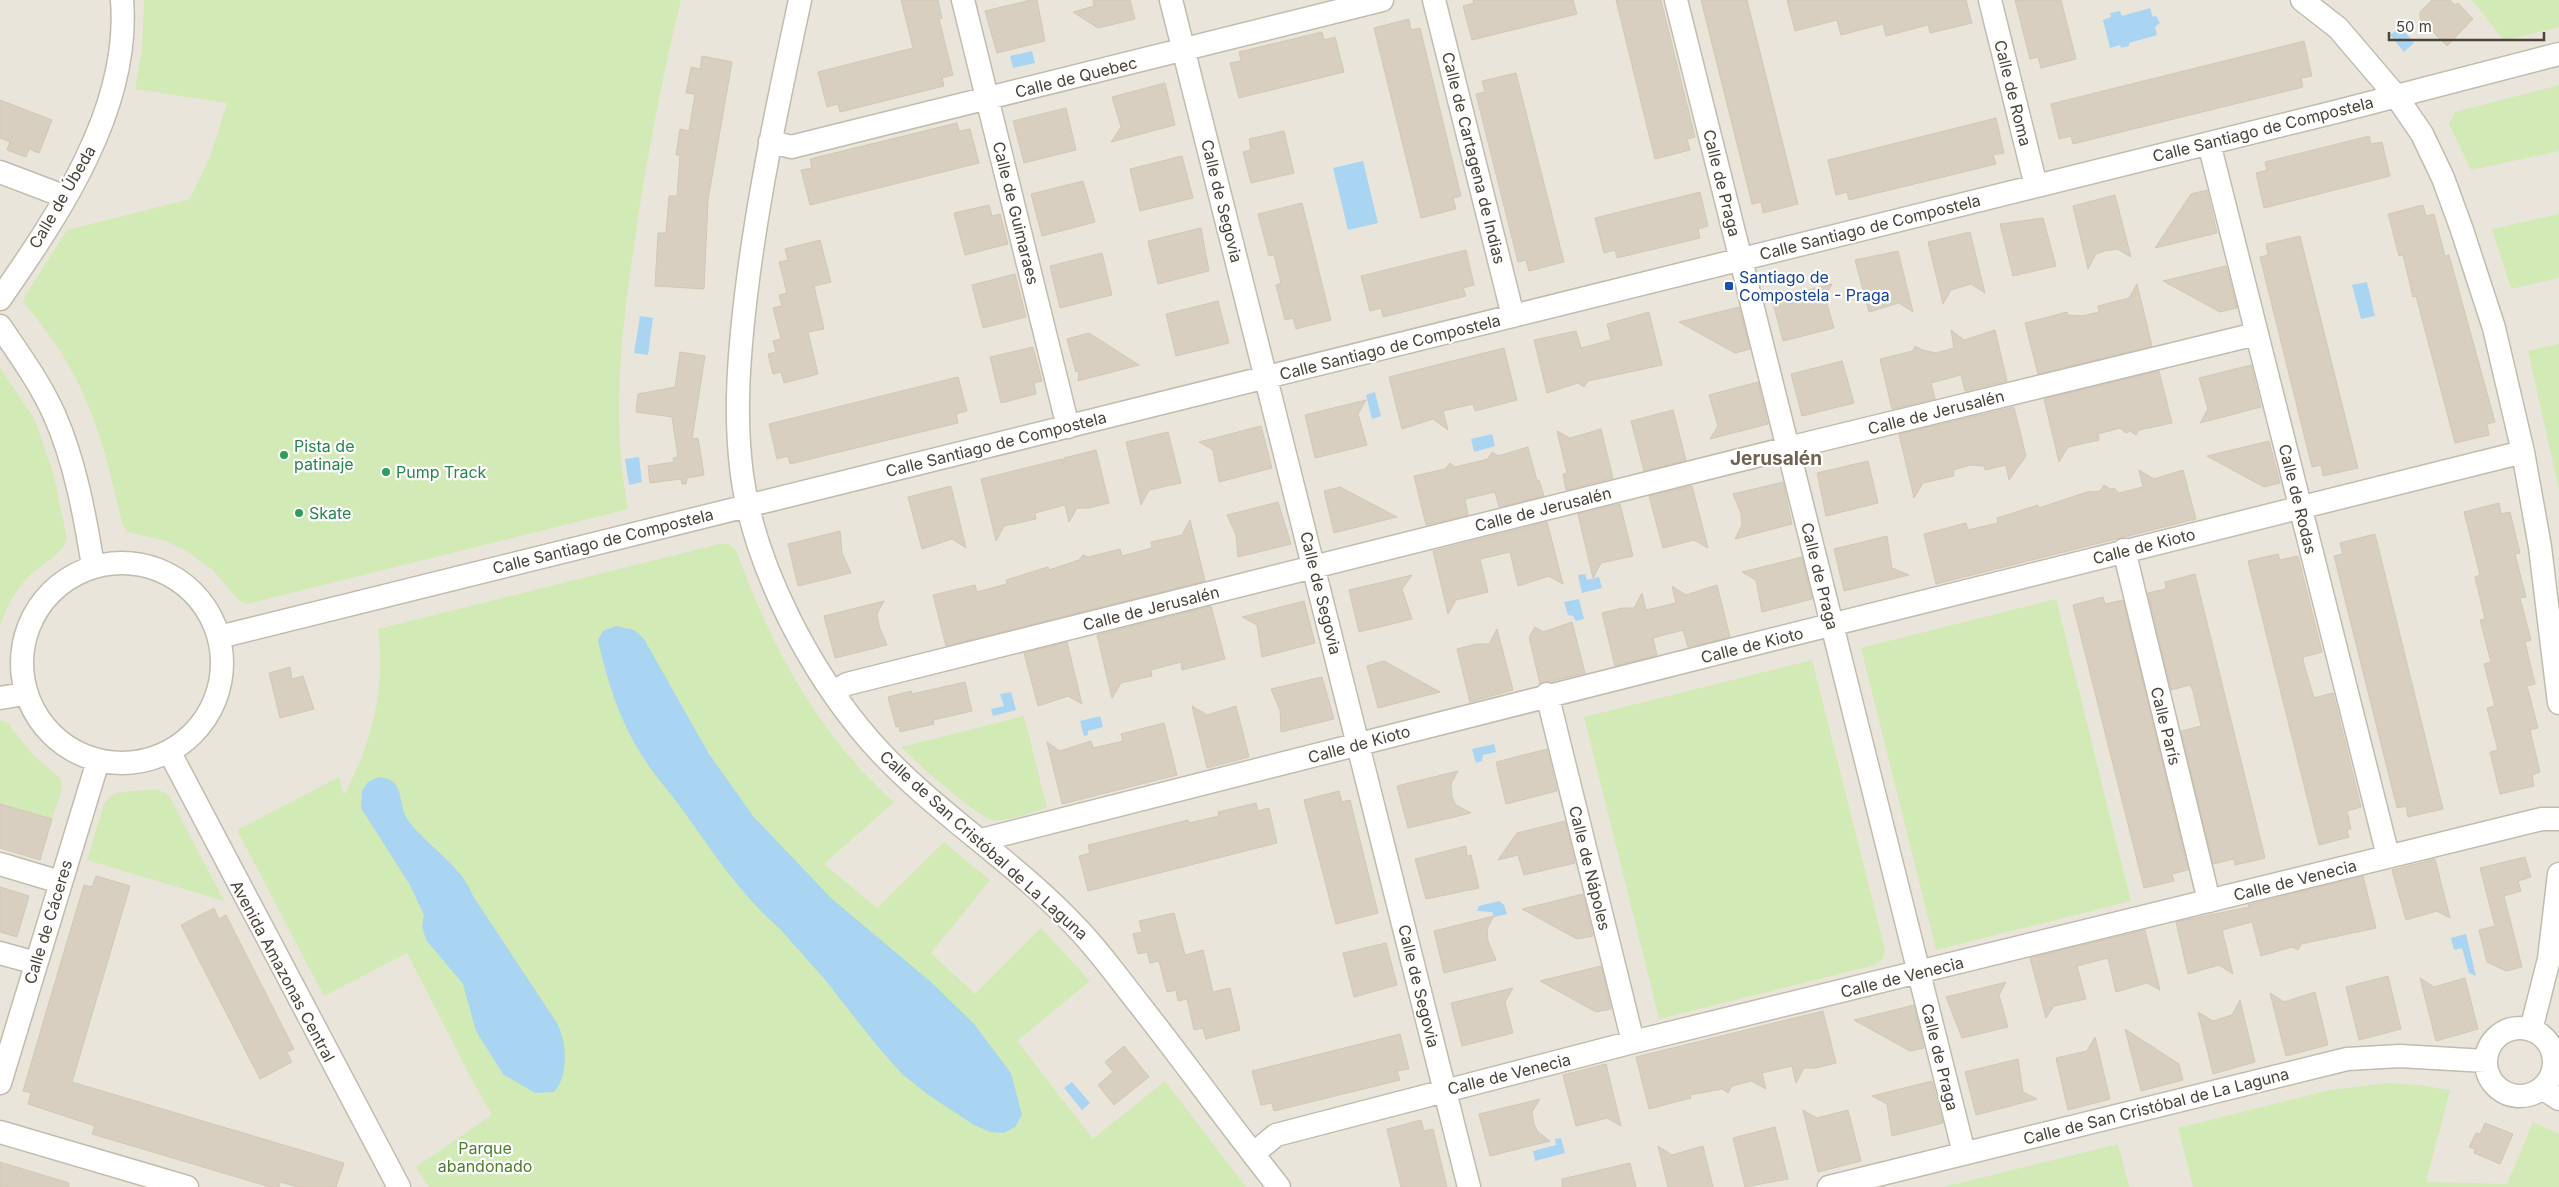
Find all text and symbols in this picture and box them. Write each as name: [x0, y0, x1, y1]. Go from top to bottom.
scale bar: [2389, 10, 2544, 42]
text: 50 m: [2396, 17, 2432, 36]
street label: Calle de Roma: [1990, 38, 2036, 148]
street label: Calle de Cartagena de Indias: [1438, 50, 1510, 266]
street label: Calle de Quebec: [1013, 52, 1139, 102]
street label: Calle Santiago de Compostela: [2150, 92, 2376, 166]
street label: Calle de Praga: [1699, 127, 1745, 239]
street label: Calle de Segovia: [1197, 137, 1247, 265]
street label: Calle de Guimaraes: [989, 139, 1043, 287]
street label: Calle de Úbeda: [24, 142, 100, 252]
street label: Calle Santiago de Compostela: [1757, 190, 1983, 264]
place label: Santiago de Compostela - Praga: [1739, 267, 1890, 305]
marker: Santiago de Compostela - Praga: [1723, 280, 1735, 292]
street label: Calle Santiago de Compostela: [1277, 310, 1503, 384]
street label: Calle de Jerusalén: [1866, 385, 2006, 439]
street label: Calle Santiago de Compostela: [883, 407, 1109, 481]
place label: Pista de patinaje: [294, 436, 354, 474]
street label: Calle de Rodas: [2275, 442, 2321, 556]
district label: Jerusalén: [1730, 447, 1822, 470]
marker: Pista de patinaje: [278, 449, 290, 461]
place label: Pump Track: [396, 462, 487, 482]
marker: Pump Track: [380, 466, 392, 478]
street label: Calle de Jerusalén: [1473, 482, 1613, 536]
place label: Skate: [309, 503, 351, 523]
street label: Calle Santiago de Compostela: [490, 504, 716, 578]
marker: Skate: [293, 507, 305, 519]
street label: Calle de Praga: [1797, 520, 1843, 632]
street label: Calle de Kioto: [2091, 524, 2197, 568]
street label: Calle de Segovia: [1296, 529, 1346, 657]
street label: Calle de Jerusalén: [1081, 581, 1221, 635]
street label: Calle de Kioto: [1699, 623, 1805, 667]
street label: Calle París: [2147, 685, 2185, 767]
street label: Calle de Kioto: [1306, 721, 1412, 767]
street label: Calle de San Cristóbal de La Laguna: [876, 746, 1092, 944]
street label: Calle de Nápoles: [1565, 804, 1615, 932]
street label: Calle de Venecia: [2231, 855, 2359, 905]
street label: Calle de Cáceres: [20, 858, 76, 986]
street label: Avenida Amazonas Central: [227, 877, 339, 1065]
street label: Calle de Segovia: [1394, 922, 1444, 1050]
street label: Calle de Venecia: [1838, 952, 1966, 1002]
street label: Calle de Praga: [1917, 1001, 1963, 1113]
street label: Calle de Venecia: [1445, 1049, 1573, 1099]
street label: Calle de San Cristóbal de La Laguna: [2021, 1063, 2291, 1149]
park label: Parque abandonado: [438, 1138, 532, 1176]

